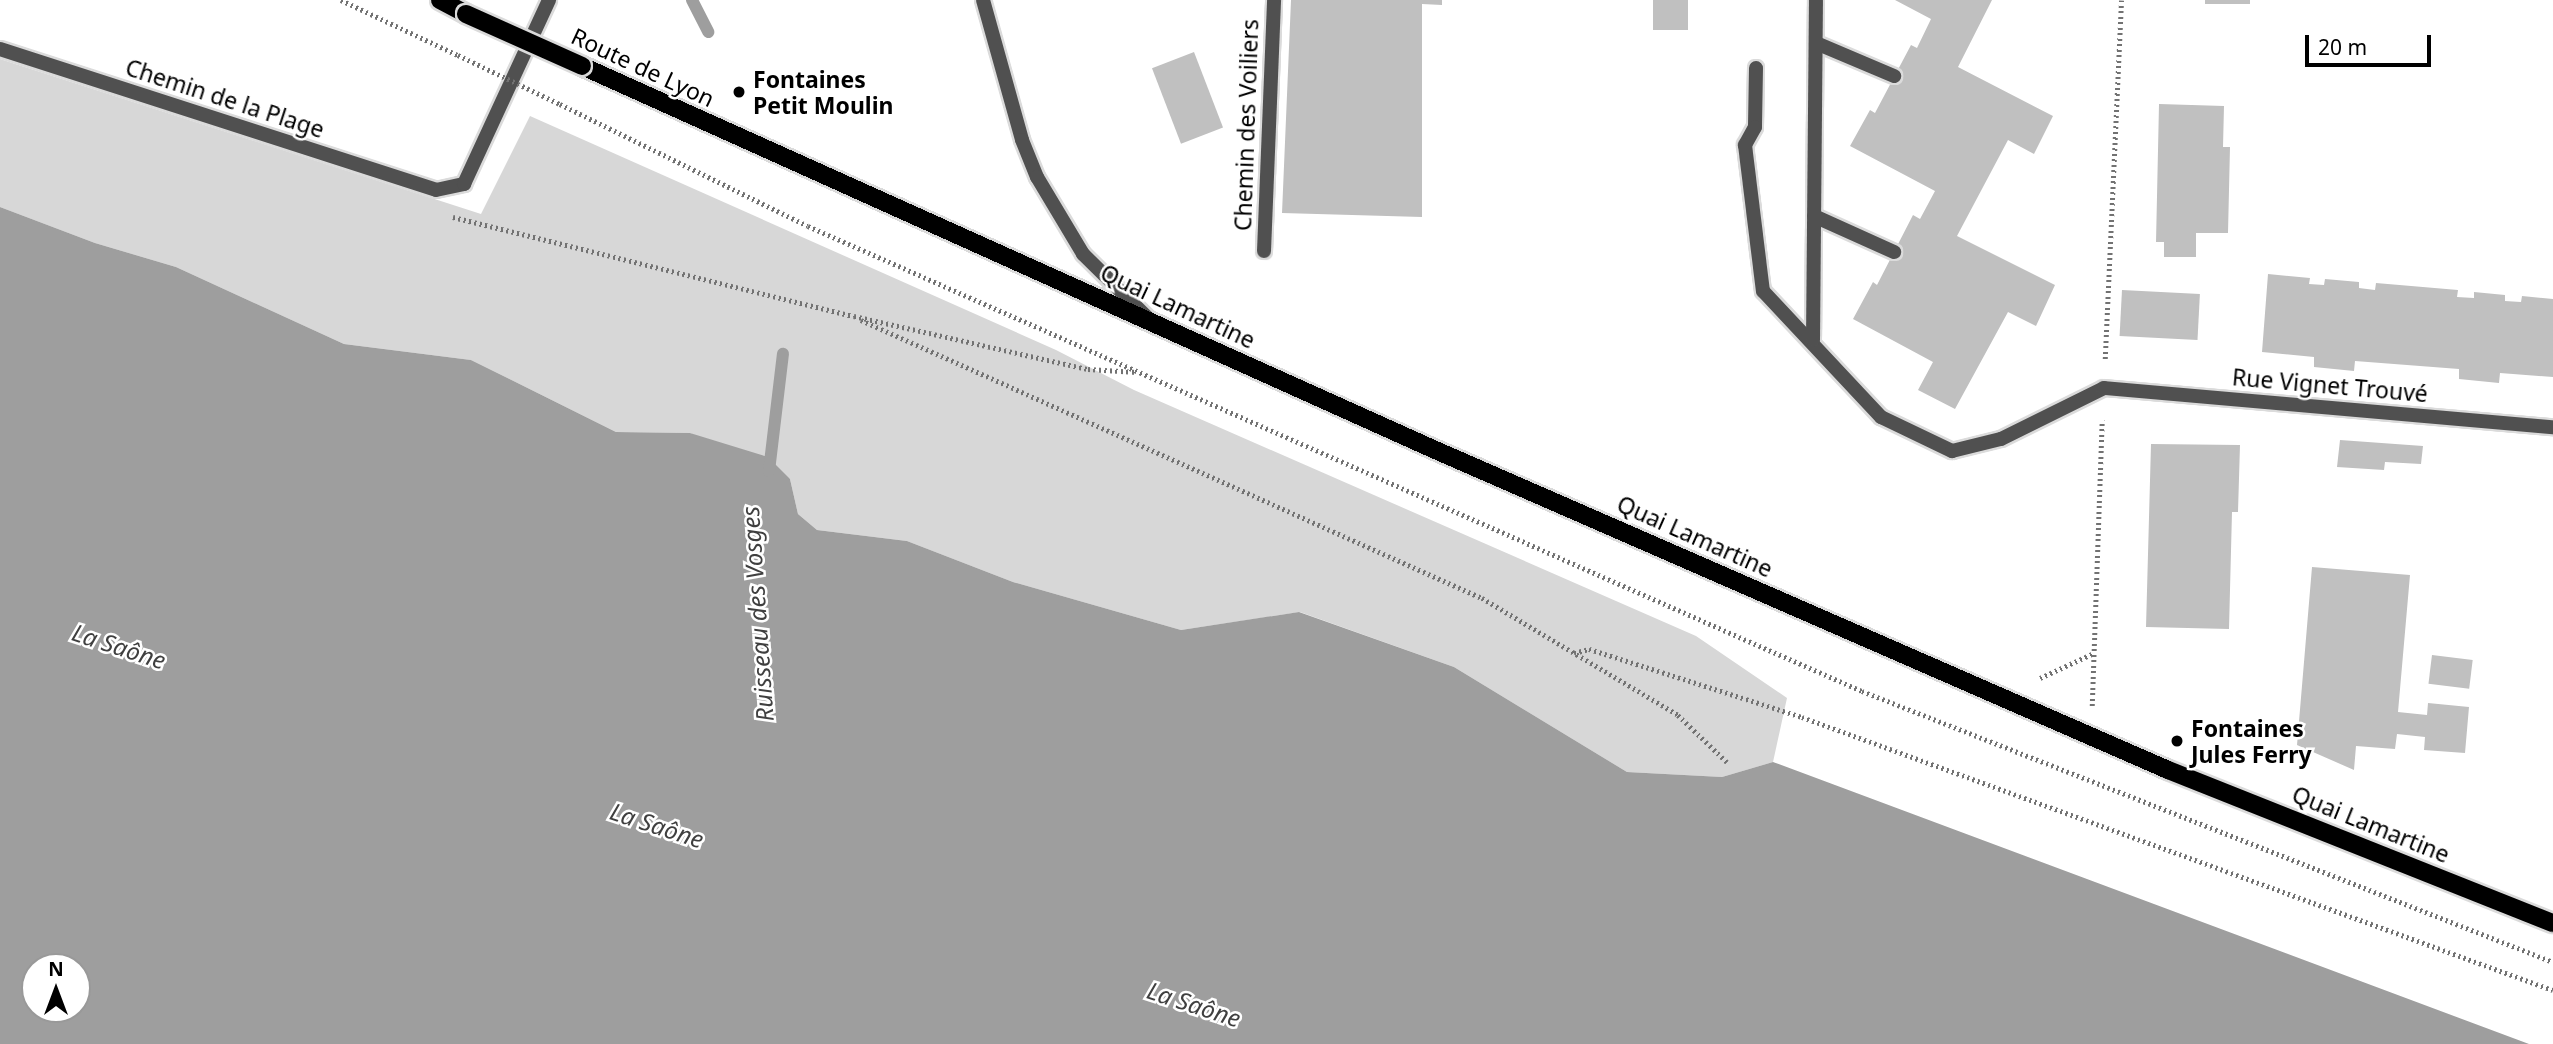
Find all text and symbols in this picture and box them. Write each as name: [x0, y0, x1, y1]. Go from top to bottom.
street label: Chemin des Voiliers: [1229, 19, 1263, 231]
scale bar: [2308, 21, 2434, 65]
street label: Route de Lyon: [567, 22, 719, 112]
text: 20 m: [2318, 33, 2367, 61]
street label: Chemin de la Plage: [122, 53, 328, 143]
place label: Fontaines Petit Moulin: [753, 65, 894, 119]
marker: Fontaines Petit Moulin: [731, 84, 747, 100]
street label: Quai Lamartine: [1096, 258, 1260, 354]
street label: Rue Vignet Trouvé: [2231, 363, 2429, 407]
street label: Quai Lamartine: [1613, 489, 1777, 583]
water label: Ruisseau des Vosges: [735, 505, 779, 723]
water label: La Saône: [69, 617, 169, 675]
place label: Fontaines Jules Ferry: [2191, 714, 2312, 768]
marker: Fontaines Jules Ferry: [2169, 733, 2185, 749]
street label: Quai Lamartine: [2288, 780, 2454, 868]
water label: La Saône: [607, 796, 707, 854]
north arrow: [21, 953, 91, 1023]
text: N: [48, 956, 64, 982]
water label: La Saône: [1144, 975, 1244, 1033]

